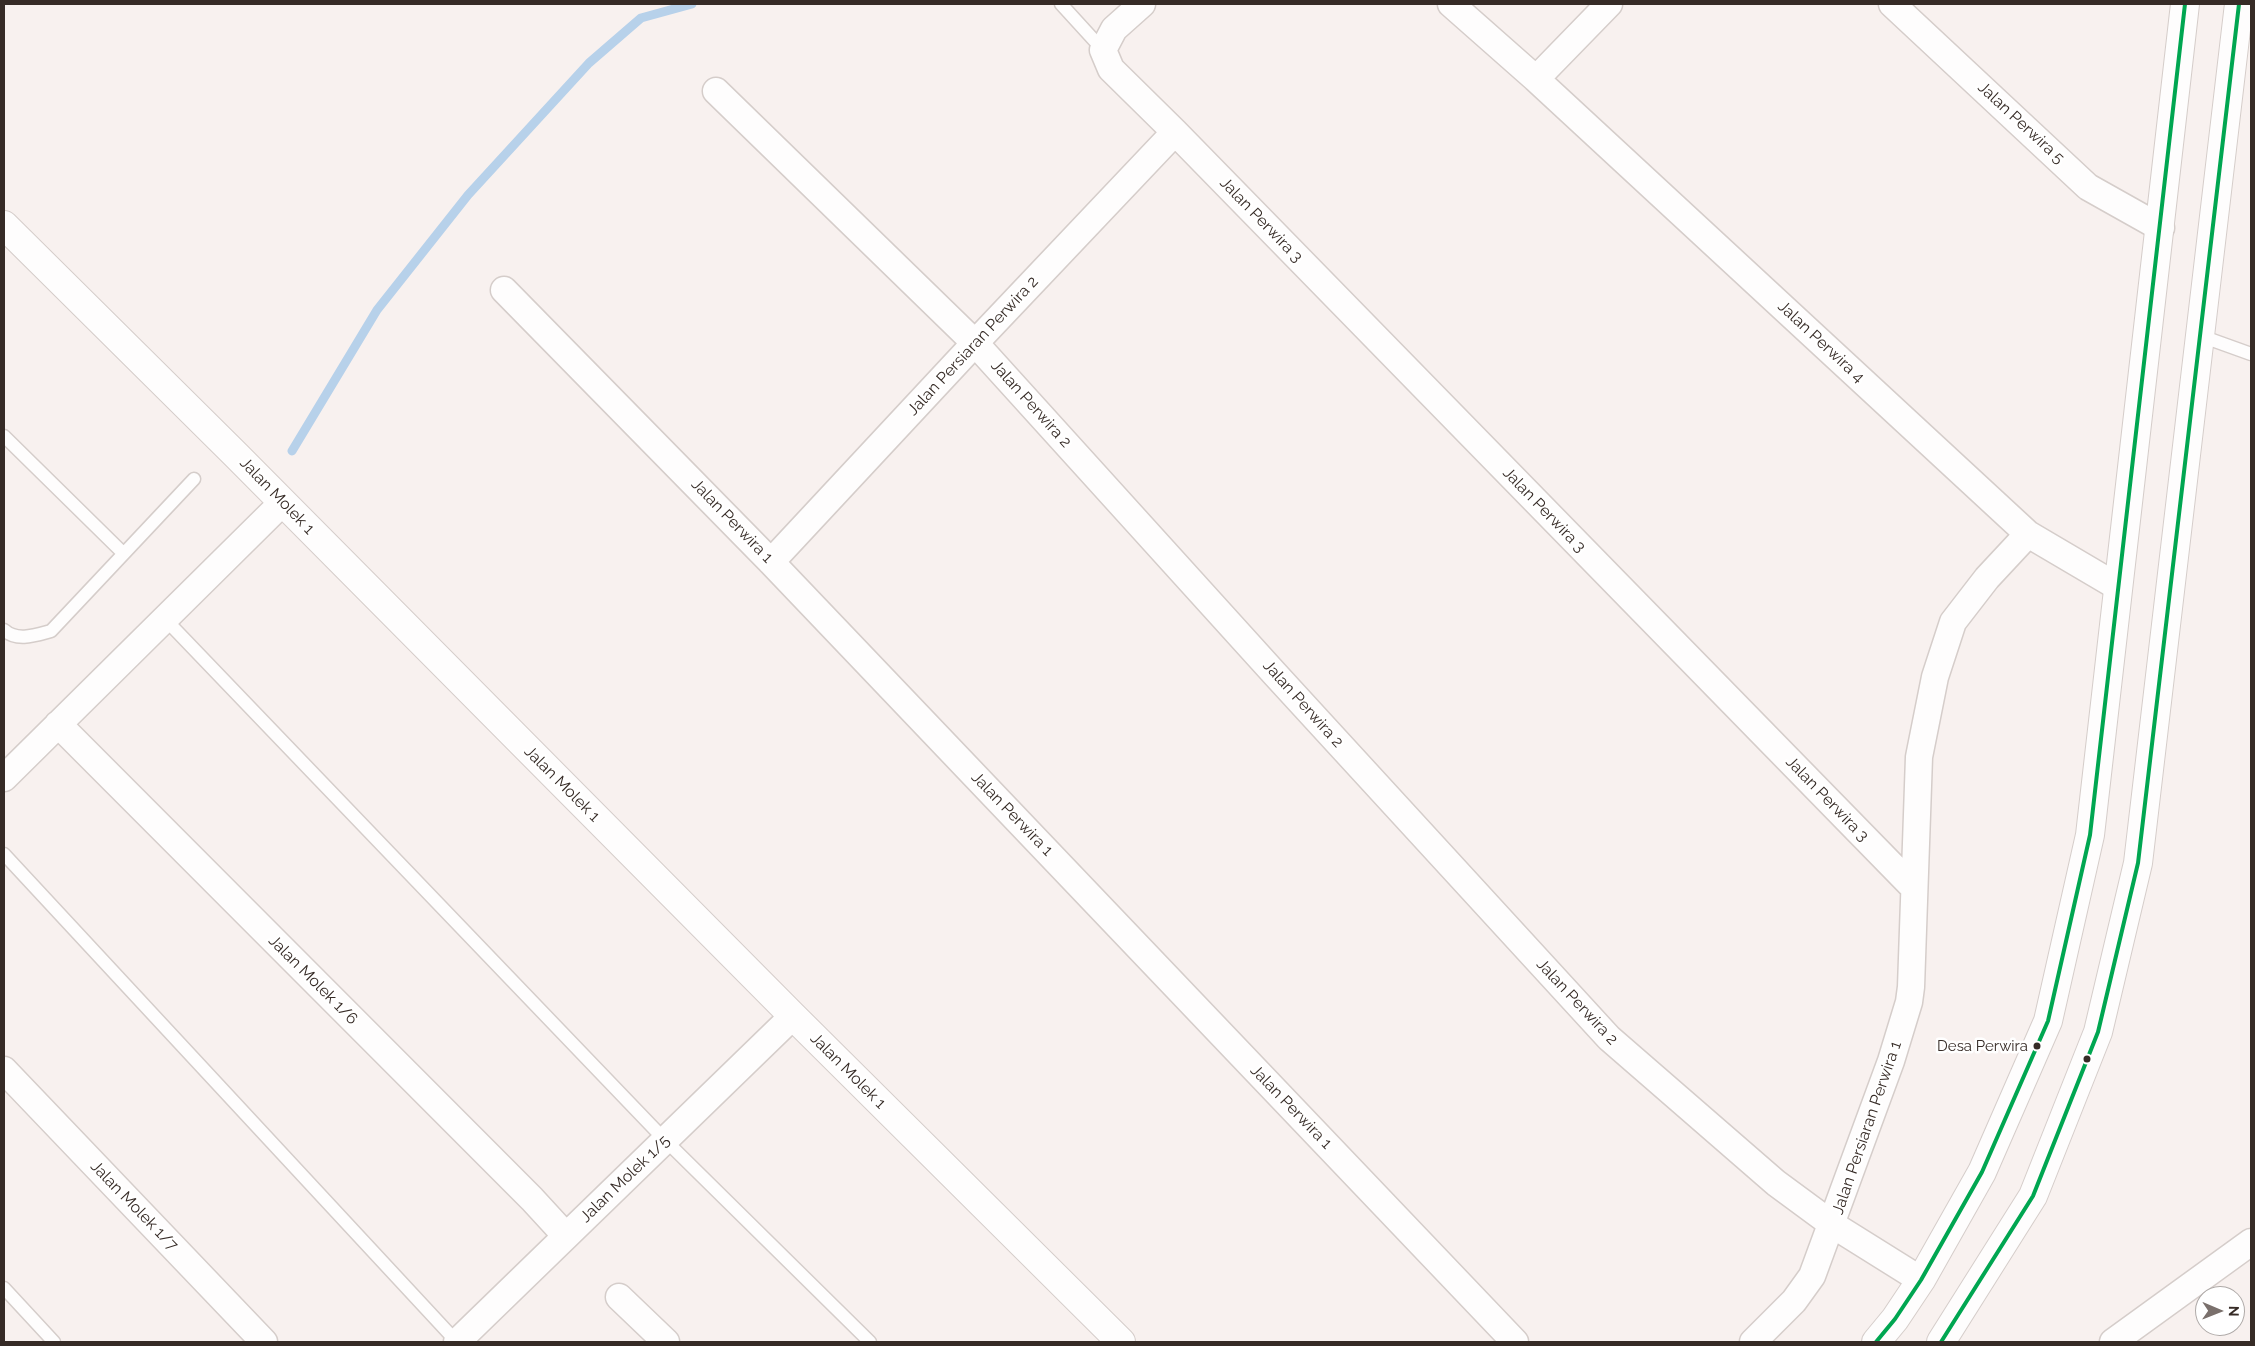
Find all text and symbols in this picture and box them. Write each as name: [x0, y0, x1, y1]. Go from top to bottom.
street label: Jalan Perwira 5: [1974, 78, 2068, 168]
street label: Jalan Perwira 3: [1216, 173, 1306, 267]
street label: Jalan Persiaran Perwira 2: [903, 272, 1043, 420]
street label: Jalan Perwira 4: [1774, 297, 1868, 387]
street label: Jalan Perwira 2: [987, 356, 1075, 452]
street label: Jalan Molek 1: [236, 454, 318, 538]
street label: Jalan Perwira 3: [1499, 463, 1589, 557]
street label: Jalan Perwira 1: [687, 475, 777, 567]
street label: Jalan Perwira 2: [1259, 656, 1347, 752]
street label: Jalan Molek 1: [520, 742, 604, 826]
street label: Jalan Perwira 3: [1782, 752, 1872, 846]
street label: Jalan Perwira 1: [967, 768, 1057, 860]
street label: Jalan Molek 1/6: [264, 931, 362, 1029]
street label: Jalan Perwira 2: [1532, 955, 1622, 1049]
street label: Jalan Molek 1: [806, 1029, 890, 1113]
place label: Desa Perwira: [1937, 1037, 2028, 1055]
street label: Jalan Persiaran Perwira 1: [1828, 1039, 1906, 1217]
marker: Desa Perwira: [2032, 1041, 2042, 1051]
unlabelled marker: [2082, 1054, 2092, 1064]
street label: Jalan Perwira 1: [1246, 1061, 1336, 1153]
street label: Jalan Molek 1/5: [576, 1131, 674, 1227]
street label: Jalan Molek 1/7: [86, 1157, 182, 1255]
north arrow: [2195, 1286, 2245, 1336]
text: N: [2226, 1306, 2242, 1317]

